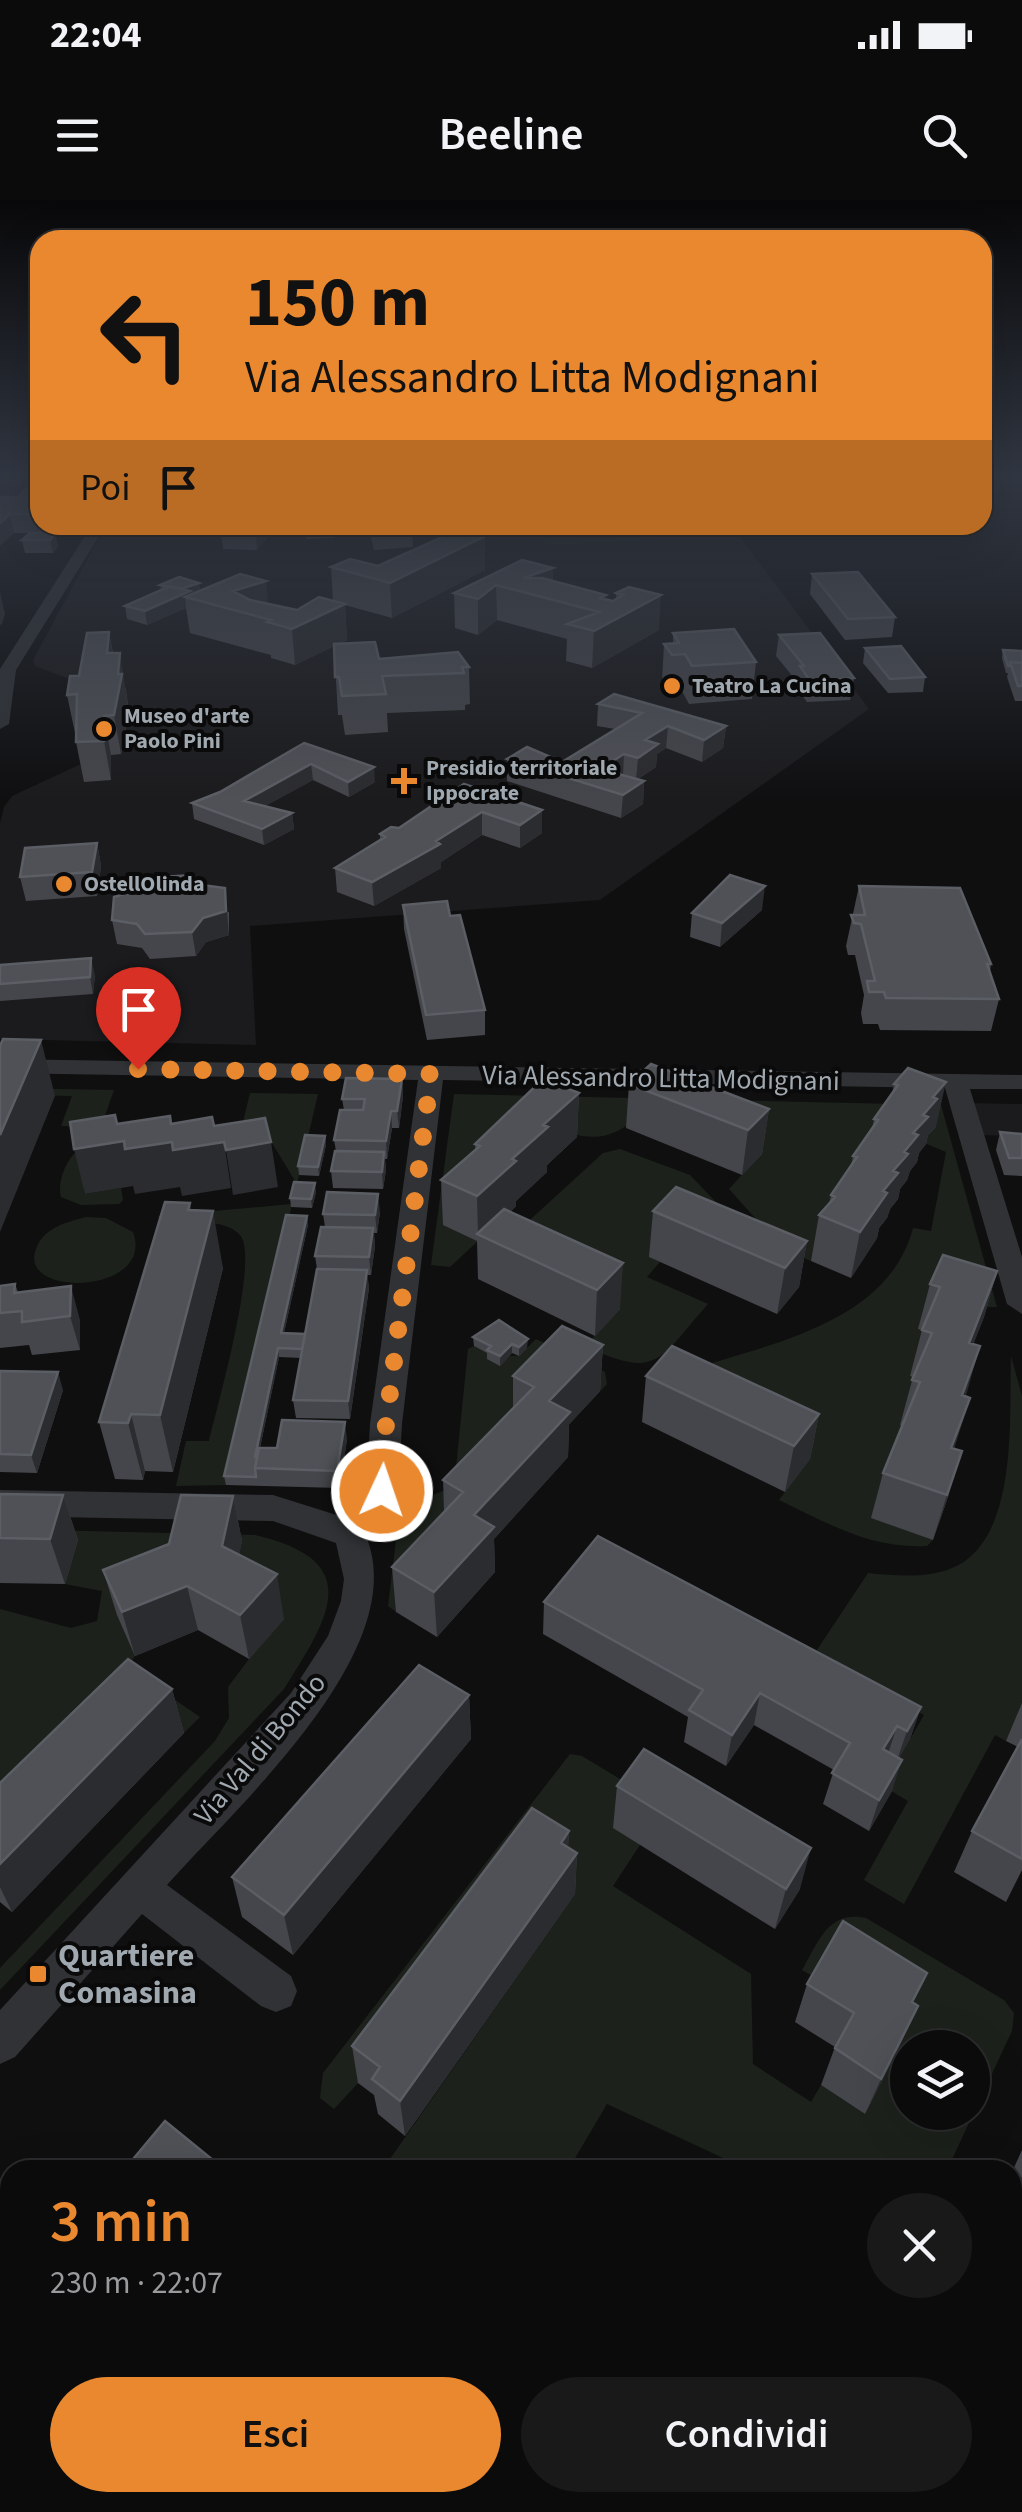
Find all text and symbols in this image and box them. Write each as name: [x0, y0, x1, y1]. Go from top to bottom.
text: 22:04: [50, 8, 142, 62]
text: Beeline: [439, 103, 583, 167]
icon: menu: [50, 108, 105, 163]
icon: search: [917, 108, 972, 163]
text: 150 m: [245, 253, 430, 353]
icon: left: [80, 270, 210, 400]
text: Via Alessandro Litta Modignani: [245, 346, 820, 410]
icon: arrive: [151, 460, 206, 515]
text: Poi: [80, 461, 131, 515]
place label: Teatro La Cucina: [692, 670, 852, 702]
marker: Teatro La Cucina: [661, 675, 683, 697]
place label: Museo d'arte Paolo Pini: [124, 700, 250, 757]
marker: Museo d'arte Paolo Pini: [93, 718, 115, 740]
place label: Presidio territoriale Ippocrate: [426, 752, 618, 809]
marker: Presidio territoriale Ippocrate: [391, 768, 417, 794]
place label: OstellOlinda: [84, 868, 205, 900]
marker: OstellOlinda: [53, 873, 75, 895]
pin: [96, 967, 181, 1070]
icon: arrive: [111, 982, 166, 1037]
street label: Via Alessandro Litta Modignani: [482, 1055, 840, 1101]
position arrow: [330, 1439, 434, 1543]
street label: Via Val di Bondo: [184, 1664, 336, 1834]
place label: Quartiere Comasina: [58, 1933, 197, 2016]
marker: Quartiere Comasina: [27, 1963, 49, 1985]
map controls: [890, 2030, 990, 2130]
button: layers: [890, 2030, 990, 2130]
text: 3 min: [50, 2180, 193, 2265]
button: close: [867, 2193, 972, 2298]
text: 230 m · 22:07: [50, 2260, 223, 2306]
button: Esci: [50, 2377, 501, 2492]
button: Condividi: [521, 2377, 972, 2492]

